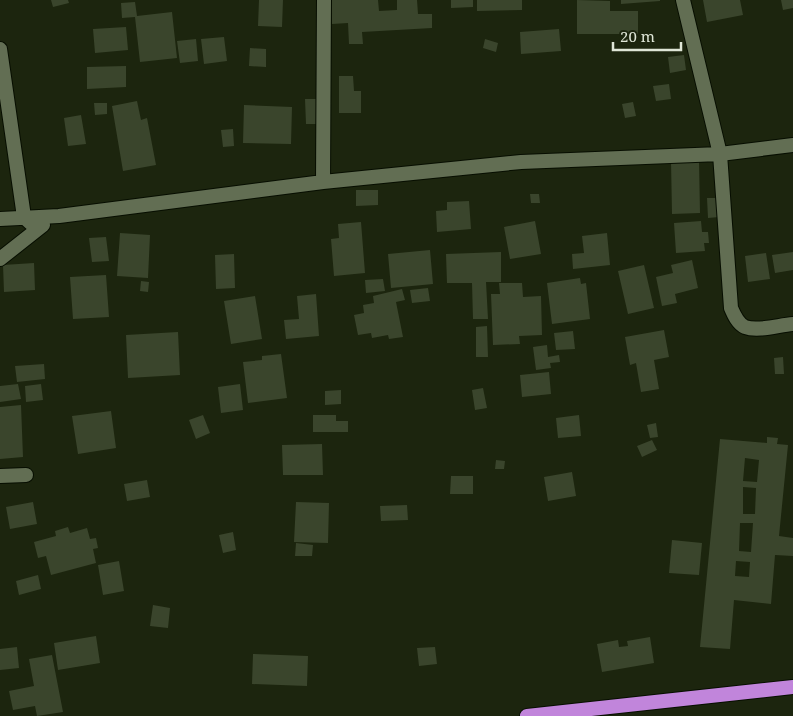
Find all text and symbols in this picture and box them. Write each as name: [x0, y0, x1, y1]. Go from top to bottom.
scale bar: [613, 20, 680, 52]
text: 20 m: [620, 26, 655, 46]

